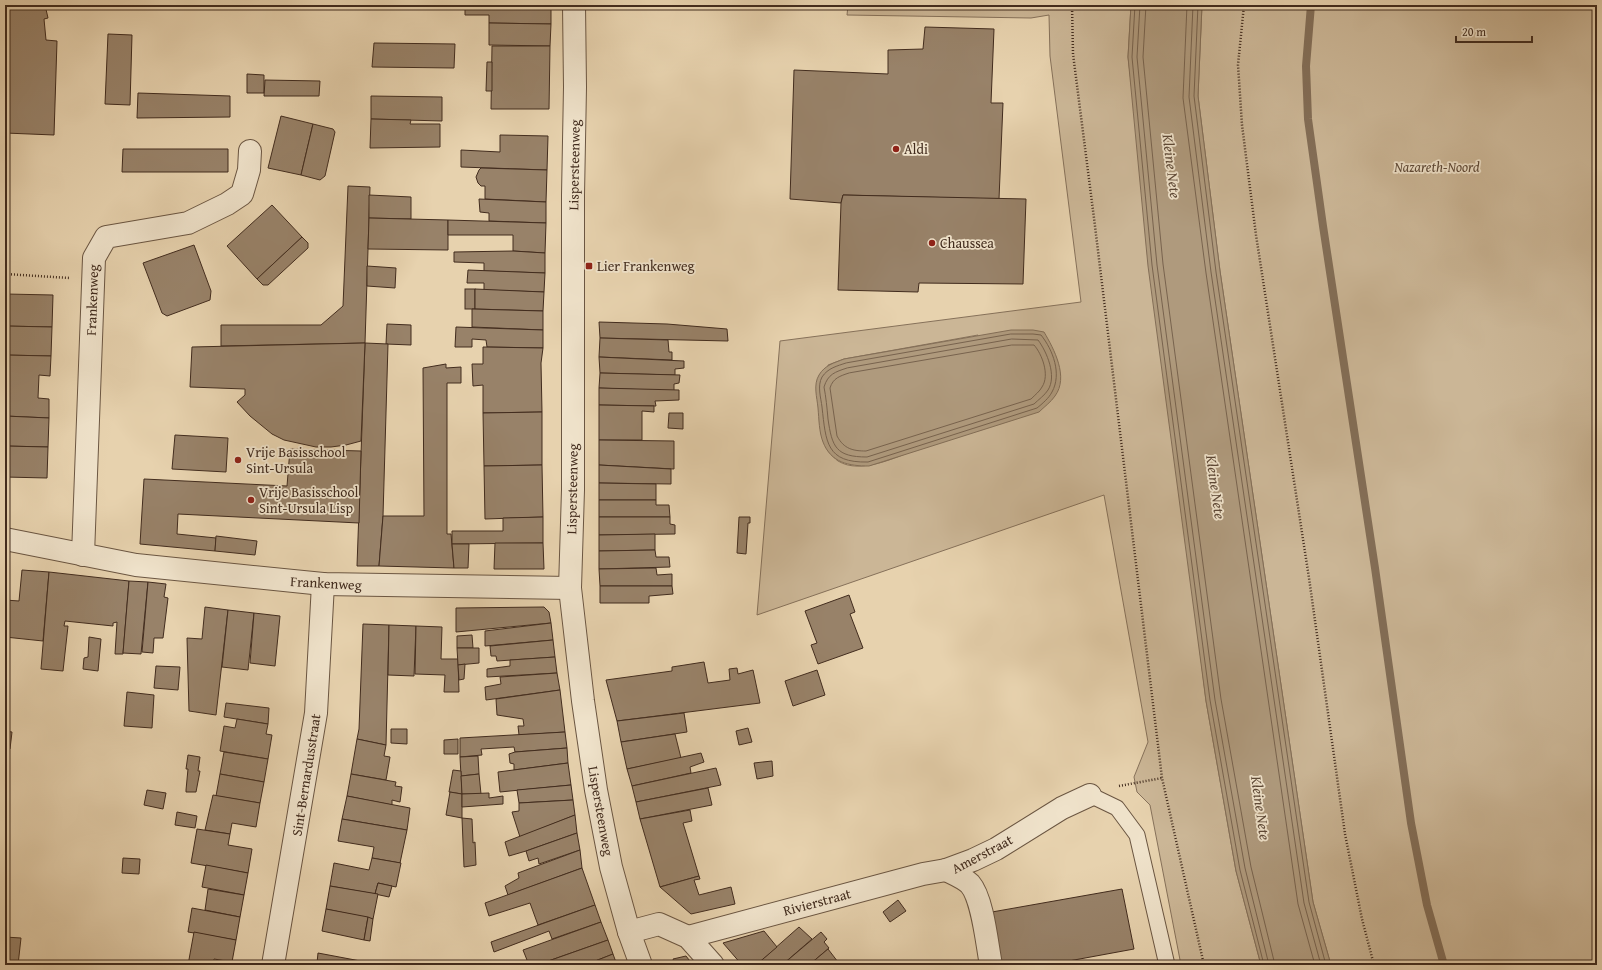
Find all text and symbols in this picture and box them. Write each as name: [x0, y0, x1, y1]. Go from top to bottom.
scale bar: [1456, 18, 1532, 44]
text: 20 m: [1462, 23, 1486, 40]
street label: Lispersteenweg: [563, 119, 585, 211]
water label: Kleine Nete: [1158, 132, 1186, 199]
place label: Aldi: [904, 139, 928, 159]
marker: Aldi: [891, 144, 901, 154]
park label: Nazareth-Noord: [1394, 157, 1480, 177]
place label: Chaussea: [940, 233, 994, 253]
marker: Chaussea: [927, 238, 937, 248]
place label: Lier Frankenweg: [597, 256, 695, 276]
marker: Lier Frankenweg: [584, 261, 594, 271]
street label: Frankenweg: [81, 264, 103, 336]
place label: Vrije Basisschool Sint-Ursula: [246, 442, 346, 478]
street label: Lispersteenweg: [561, 443, 583, 535]
water label: Kleine Nete: [1201, 453, 1231, 520]
marker: Vrije Basisschool Sint-Ursula: [233, 455, 243, 465]
place label: Vrije Basisschool Sint-Ursula Lisp: [259, 482, 359, 518]
marker: Vrije Basisschool Sint-Ursula Lisp: [246, 495, 256, 505]
street label: Frankenweg: [290, 571, 362, 595]
street label: Sint-Bernardusstraat: [286, 712, 326, 838]
street label: Lispersteenweg: [583, 765, 619, 858]
water label: Kleine Nete: [1246, 774, 1276, 841]
street label: Amerstraat: [948, 830, 1016, 878]
street label: Rivierstraat: [781, 883, 853, 921]

